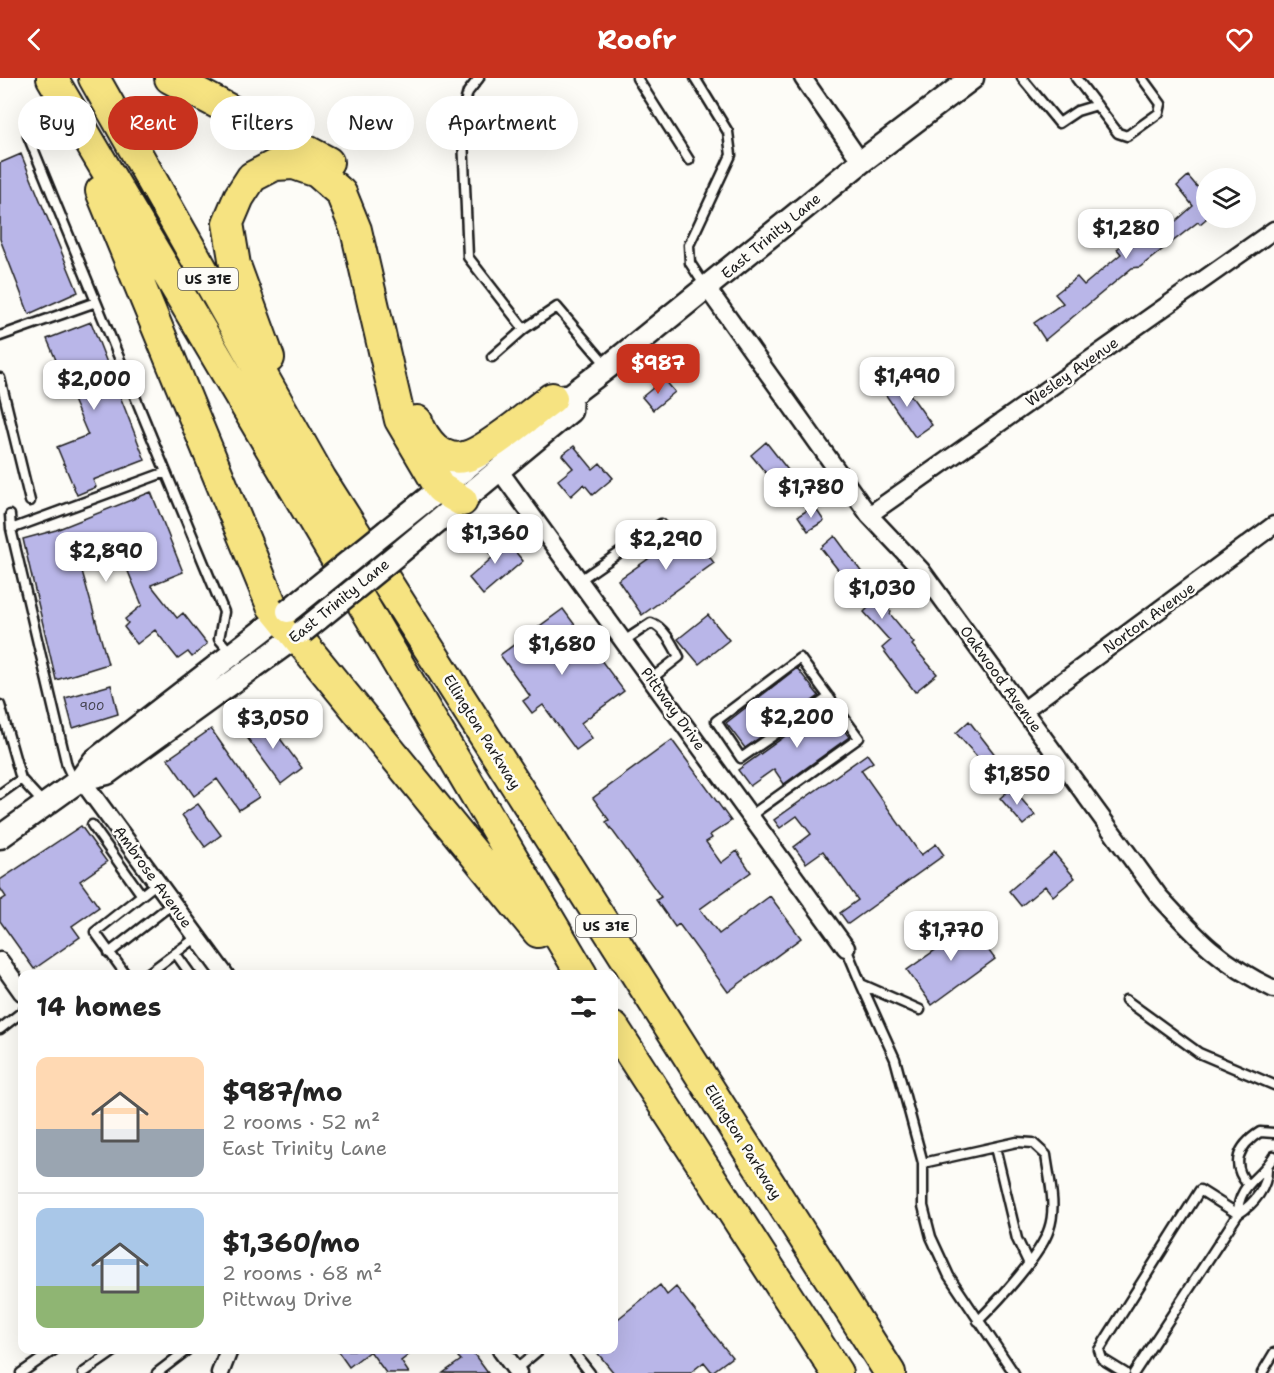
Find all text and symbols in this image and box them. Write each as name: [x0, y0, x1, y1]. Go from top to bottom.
text: Roofr: [597, 21, 677, 58]
icon: back: [18, 23, 51, 56]
icon: heart: [1223, 23, 1256, 56]
chip: Buy: [18, 96, 96, 150]
chip: Rent: [108, 96, 198, 150]
chip: Filters: [210, 96, 315, 150]
chip: New: [327, 96, 414, 150]
chip: Apartment: [426, 96, 578, 150]
map controls: [1196, 168, 1256, 228]
button: layers: [1196, 168, 1256, 228]
street label: East Trinity Lane: [717, 189, 825, 283]
pin: $1,280: [1077, 209, 1175, 260]
text: $1,280: [1092, 215, 1160, 241]
road number: US 31E: [178, 268, 238, 290]
street label: Wesley Avenue: [1022, 333, 1122, 411]
pin: $987: [622, 344, 694, 395]
text: $987: [631, 350, 685, 376]
pin: $1,490: [858, 357, 956, 408]
pin: $2,000: [45, 360, 143, 411]
text: $1,490: [874, 363, 940, 389]
text: $2,000: [57, 366, 131, 392]
pin: $1,780: [762, 468, 860, 519]
text: $1,780: [778, 474, 844, 500]
pin: $1,360: [446, 514, 544, 565]
text: $1,360: [461, 520, 529, 546]
pin: $2,290: [617, 520, 715, 571]
text: $2,290: [629, 526, 703, 552]
pin: $2,890: [57, 532, 155, 583]
text: $2,890: [69, 538, 143, 564]
street label: East Trinity Lane: [285, 554, 393, 648]
pin: $1,030: [833, 569, 931, 620]
text: $1,030: [848, 575, 916, 601]
street label: Norton Avenue: [1099, 578, 1199, 658]
street label: Oakwood Avenue: [956, 622, 1046, 736]
pin: $1,680: [513, 625, 611, 676]
text: $1,680: [528, 631, 596, 657]
street label: Pittway Drive: [636, 664, 710, 754]
street label: Ellington Parkway: [439, 671, 525, 793]
house number: 900: [80, 698, 104, 714]
pin: $2,200: [748, 698, 846, 749]
pin: $3,050: [224, 699, 322, 750]
text: $2,200: [760, 704, 834, 730]
text: $3,050: [237, 705, 309, 731]
pin: $1,850: [968, 755, 1066, 806]
text: $1,850: [984, 761, 1050, 787]
street label: Ambrose Avenue: [109, 822, 197, 932]
pin: $1,770: [902, 911, 1000, 962]
road number: US 31E: [576, 915, 636, 937]
text: $1,770: [918, 917, 984, 943]
text: 14 homes: [36, 989, 162, 1024]
icon: filters: [567, 990, 600, 1023]
text: $987/mo: [222, 1074, 343, 1109]
icon: home: [84, 1081, 156, 1153]
street label: Ellington Parkway: [700, 1081, 786, 1203]
text: 2 rooms · 52 m²: [222, 1109, 380, 1135]
text: East Trinity Lane: [222, 1135, 387, 1161]
text: $1,360/mo: [222, 1225, 360, 1260]
icon: home: [84, 1232, 156, 1304]
text: 2 rooms · 68 m²: [222, 1260, 382, 1286]
text: Pittway Drive: [222, 1286, 352, 1312]

